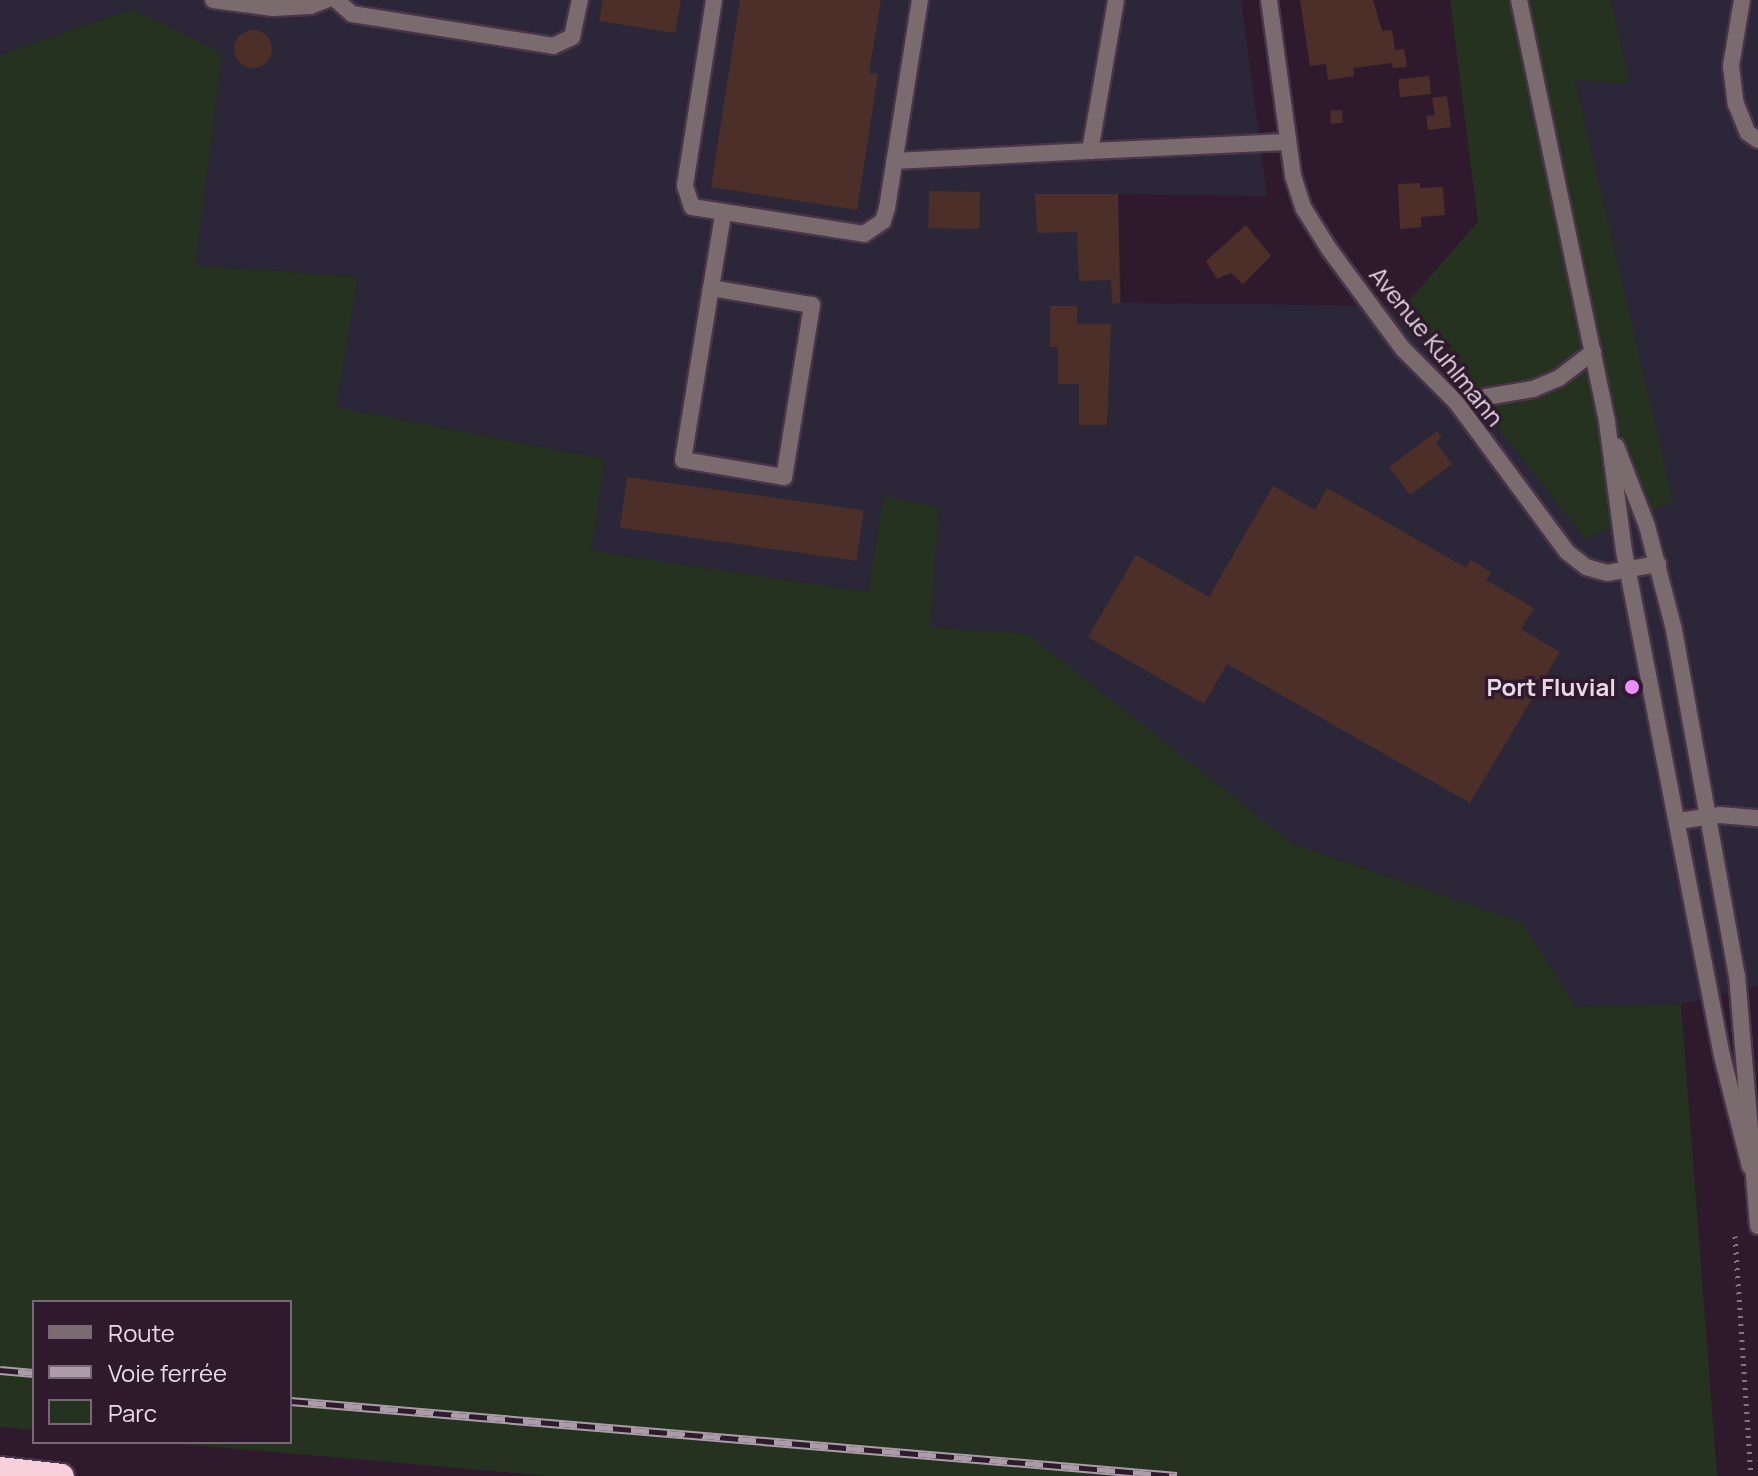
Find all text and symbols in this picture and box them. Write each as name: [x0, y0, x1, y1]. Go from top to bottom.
street label: Avenue Kuhlmann: [1364, 261, 1510, 431]
place label: Port Fluvial: [1486, 673, 1616, 701]
marker: Port Fluvial: [1623, 678, 1641, 696]
legend: [32, 1300, 292, 1444]
text: Route: [108, 1316, 175, 1349]
text: Voie ferrée: [108, 1356, 227, 1389]
text: Parc: [108, 1396, 157, 1429]

